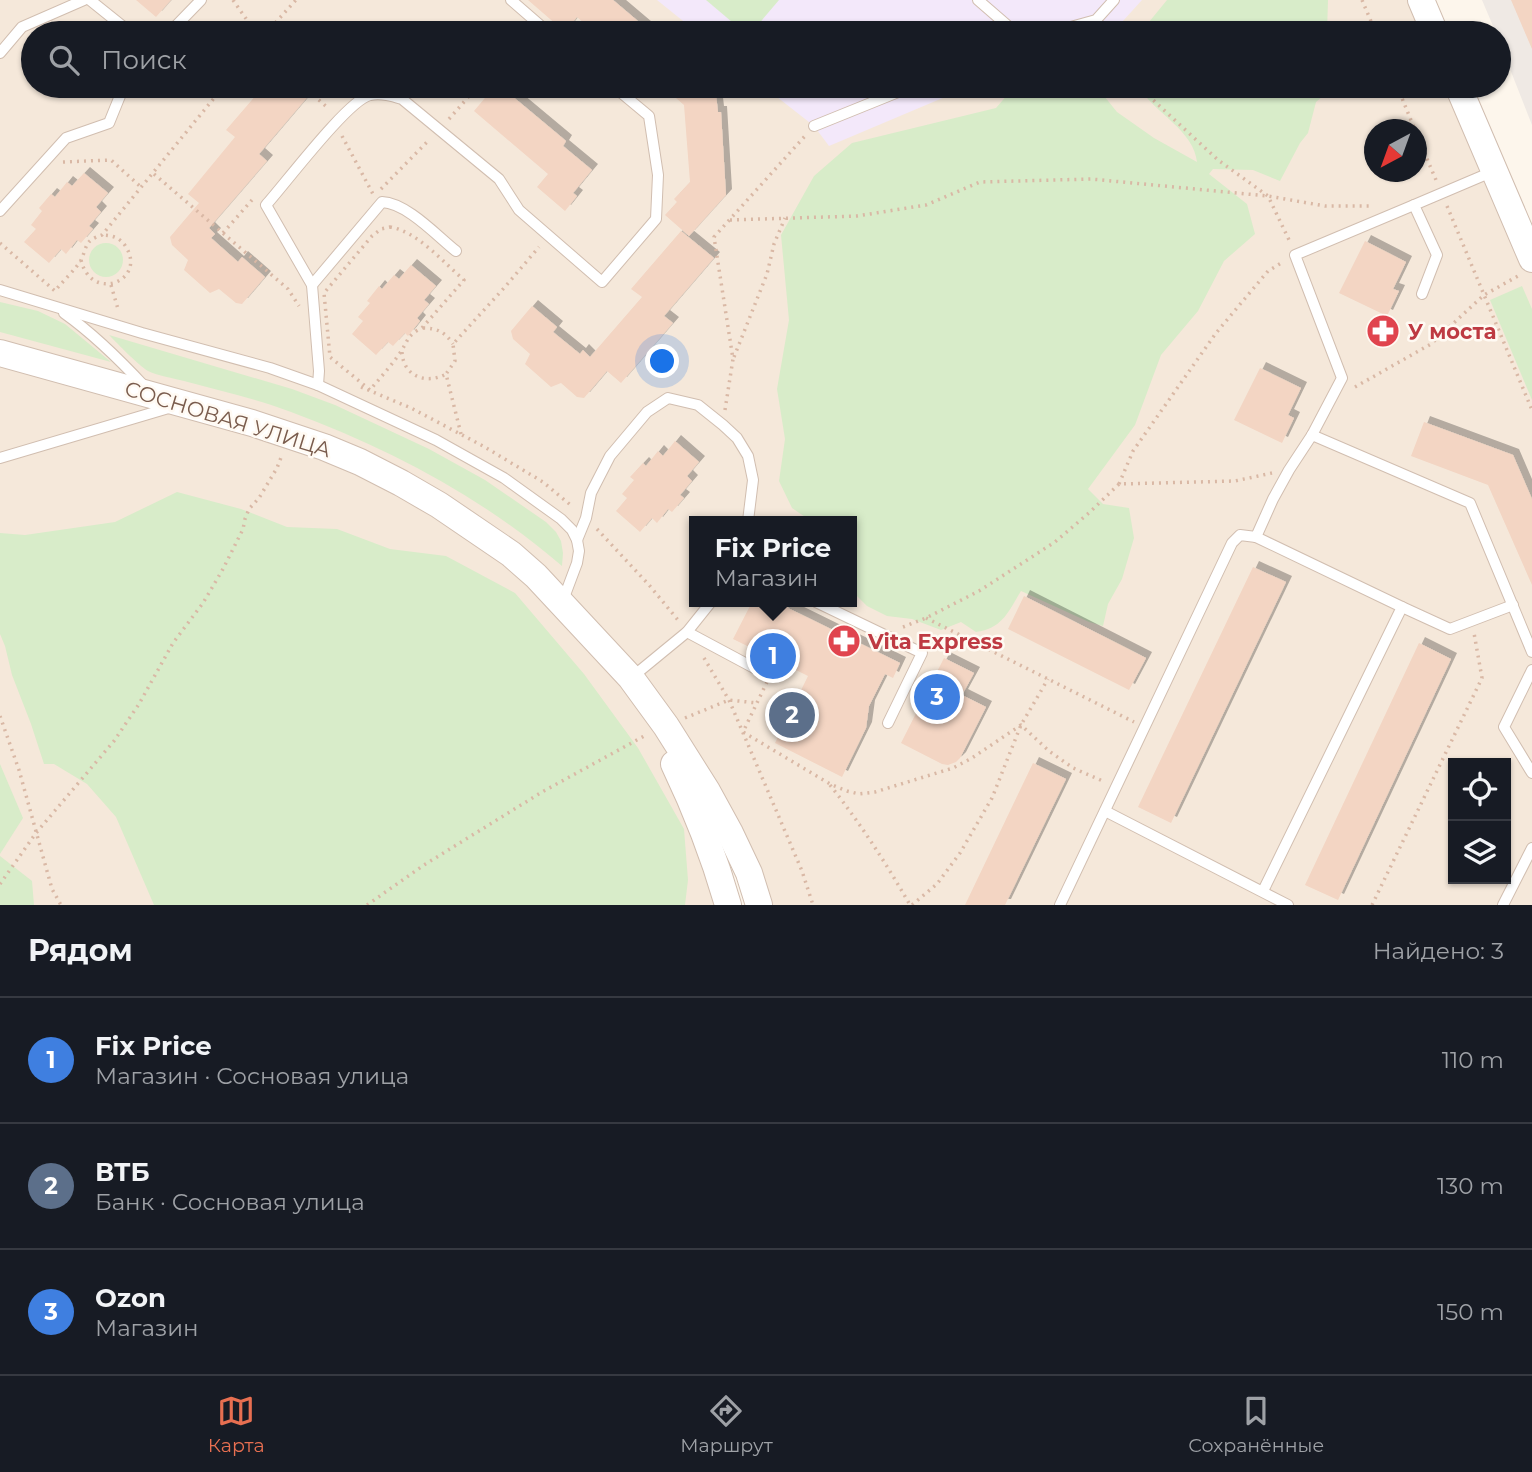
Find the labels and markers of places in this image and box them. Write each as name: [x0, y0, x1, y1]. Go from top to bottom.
pharmacy icon: У моста: [1364, 312, 1402, 350]
place label: У моста: [1408, 319, 1496, 344]
pharmacy icon: Vita Express: [825, 622, 863, 660]
place label: Vita Express: [867, 629, 1003, 654]
pin: 1: [750, 630, 796, 682]
pin: 3: [914, 671, 960, 723]
pin: 2: [769, 689, 815, 741]

